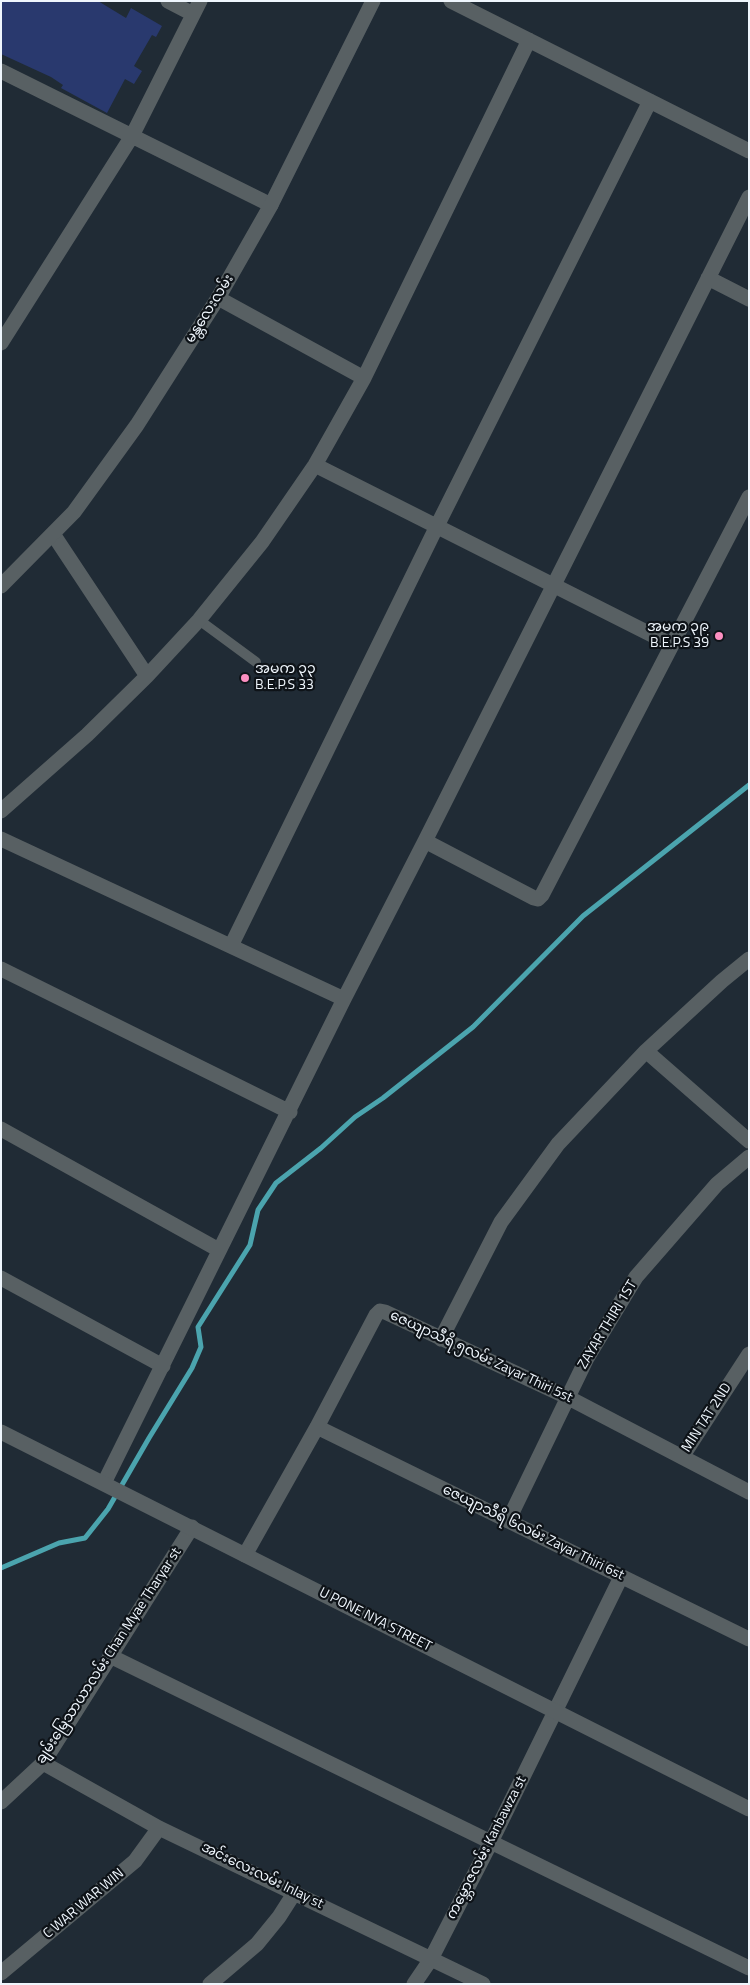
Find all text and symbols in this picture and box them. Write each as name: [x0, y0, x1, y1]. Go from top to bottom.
street label: မန္တလေးလမ်း: [182, 272, 238, 346]
place label: အမက ၃၉ B.E.P.S 39: [647, 620, 709, 652]
marker: အမက ၃၉ B.E.P.S 39: [713, 630, 725, 642]
place label: အမက ၃၃ B.E.P.S 33: [255, 662, 316, 694]
marker: အမက ၃၃ B.E.P.S 33: [239, 672, 251, 684]
street label: ZAYAR THIRI 1ST: [575, 1278, 641, 1372]
street label: ဇေယျာသီရိ ၅လမ်း Zayar Thiri 5st: [387, 1307, 575, 1407]
street label: MIN TAT 2ND: [678, 1380, 736, 1456]
street label: ဇေယျာသီရိ ၆လမ်း Zayar Thiri 6st: [439, 1482, 627, 1584]
street label: ချမ်းမြေသာယာလမ်း Chan Myae Tharyar st: [33, 1545, 185, 1767]
street label: U PONE NYA STREET: [316, 1584, 434, 1656]
street label: ကမ္ဘောဇလမ်း Kanbawza st: [444, 1774, 530, 1922]
street label: အင်းလေးလမ်း Inlay st: [198, 1839, 326, 1913]
street label: C WAR WAR WIN: [40, 1865, 128, 1943]

